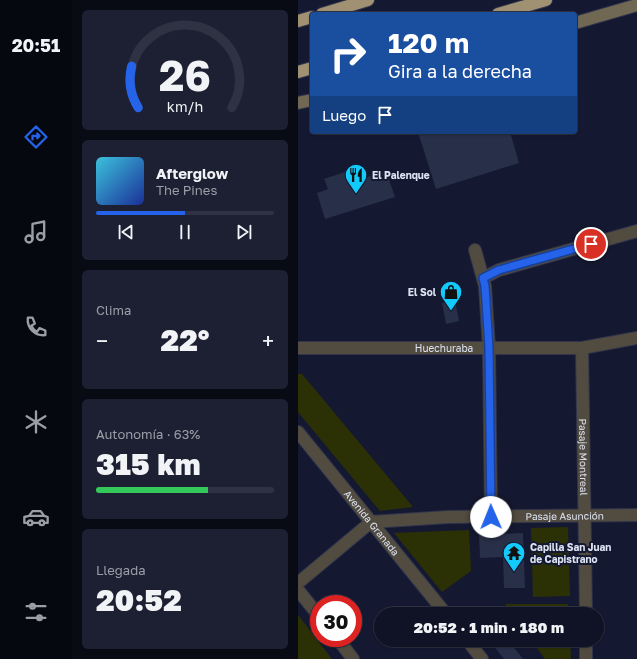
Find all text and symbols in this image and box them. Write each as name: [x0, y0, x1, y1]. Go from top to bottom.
text: 120 m: [388, 26, 469, 59]
icon: right: [322, 28, 374, 80]
text: 20:51: [12, 34, 60, 56]
text: 26: [159, 50, 211, 100]
text: Gira a la derecha: [388, 60, 532, 82]
text: km/h: [167, 97, 203, 114]
icon: arrive: [374, 104, 396, 126]
text: Luego: [322, 106, 366, 124]
icon: directions: [22, 123, 50, 151]
restaurant icon: El Palenque: [343, 162, 369, 195]
text: Afterglow: [156, 164, 228, 182]
place label: El Palenque: [372, 169, 430, 181]
text: The Pines: [156, 182, 217, 198]
icon: music: [22, 218, 50, 246]
icon: previous: [115, 221, 137, 243]
icon: pause: [174, 221, 196, 243]
icon: next: [233, 221, 255, 243]
pin: [574, 227, 608, 261]
icon: arrive: [580, 233, 602, 255]
shop icon: El Sol: [438, 279, 464, 312]
place label: El Sol: [408, 286, 437, 298]
text: Clima: [96, 302, 131, 318]
icon: phone: [22, 313, 50, 341]
text: 22°: [161, 322, 209, 358]
text: −: [96, 327, 108, 354]
text: +: [262, 327, 274, 354]
street label: Huechuraba: [415, 342, 473, 354]
icon: climate: [22, 408, 50, 436]
street label: Pasaje Montreal: [577, 418, 590, 496]
text: Autonomía · 63%: [96, 426, 200, 442]
text: 315 km: [96, 446, 201, 482]
street label: Avenida Granada: [342, 488, 402, 558]
position arrow: [470, 496, 512, 538]
icon: car: [22, 503, 50, 531]
street label: Pasaje Asunción: [525, 509, 604, 522]
temple icon: Capilla San Juan de Capistrano: [501, 540, 527, 573]
place label: Capilla San Juan de Capistrano: [530, 541, 611, 565]
text: Llegada: [96, 562, 146, 578]
text: 20:52: [96, 582, 182, 618]
speed limit sign: 30: [310, 595, 362, 647]
icon: filters: [22, 598, 50, 626]
text: 20:52 · 1 min · 180 m: [414, 618, 564, 636]

